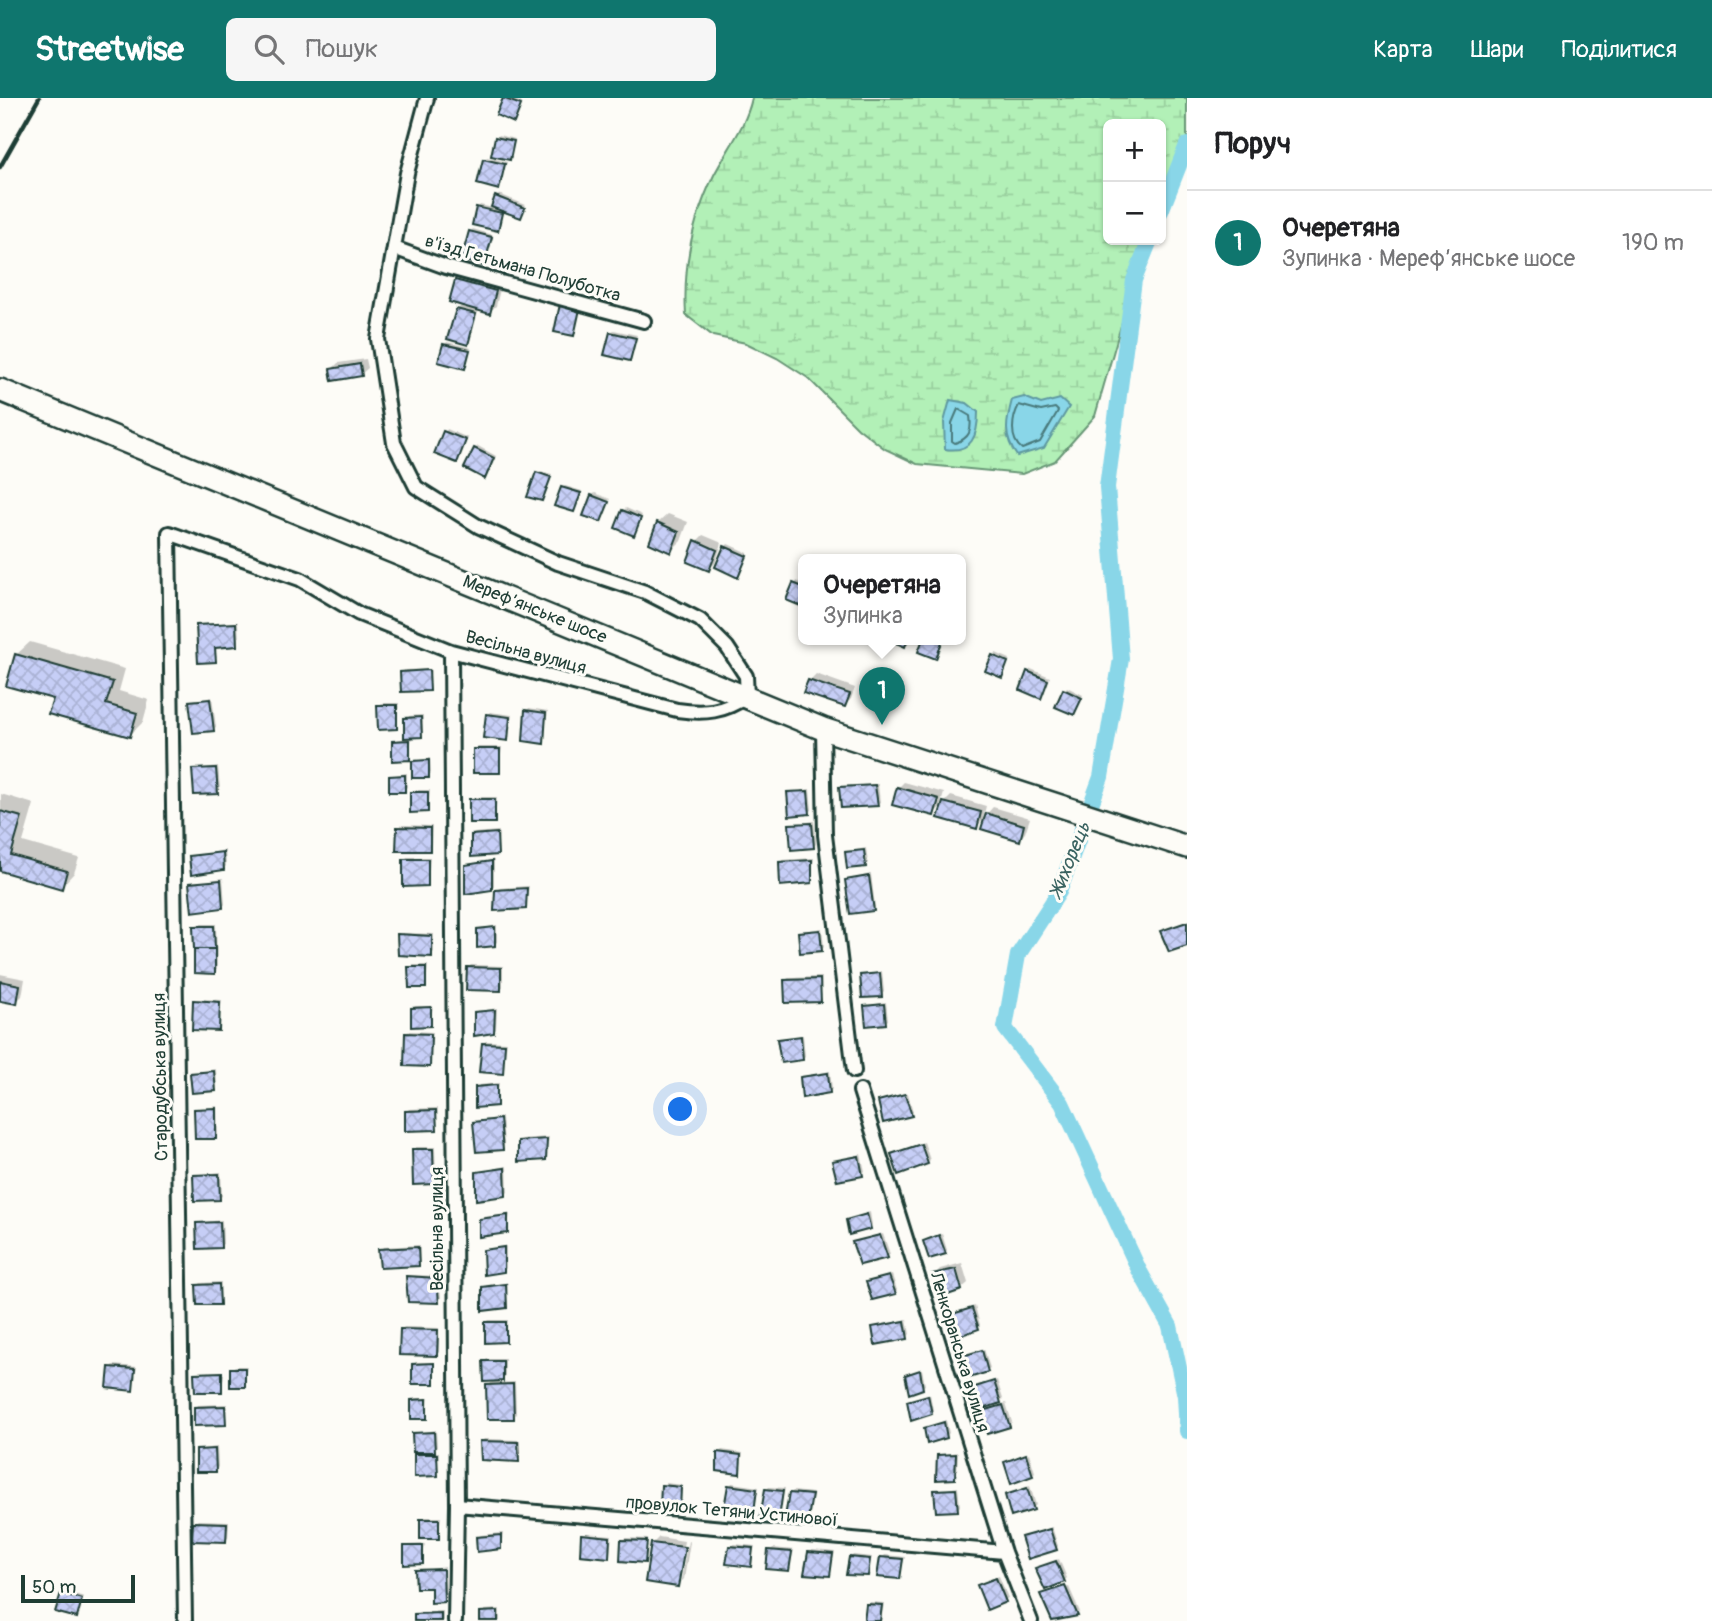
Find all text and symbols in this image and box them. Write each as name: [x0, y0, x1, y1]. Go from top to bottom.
search box: [226, 18, 716, 81]
text: Streetwise: [35, 29, 184, 70]
icon: search: [250, 30, 288, 68]
text: Пошук: [306, 33, 378, 65]
text: Карта: [1373, 35, 1433, 64]
text: Шари: [1471, 35, 1524, 64]
text: Поділитися: [1562, 35, 1677, 64]
map controls: [1103, 119, 1166, 245]
button: +: [1103, 119, 1166, 182]
text: Поруч: [1215, 125, 1291, 162]
button: −: [1103, 182, 1166, 245]
text: Очеретяна: [1282, 212, 1400, 244]
text: 1: [1234, 228, 1243, 257]
text: 190 m: [1622, 228, 1684, 257]
street label: в'їзд Гетьмана Полуботка: [422, 230, 623, 307]
text: Зупинка · Мереф’янське шосе: [1282, 244, 1575, 273]
popup: [798, 554, 966, 645]
text: Очеретяна: [823, 569, 941, 601]
street label: Мереф’янське шосе: [459, 570, 610, 649]
text: Зупинка: [823, 601, 903, 630]
street label: Весільна вулиця: [463, 625, 589, 680]
pin: 1: [859, 667, 905, 725]
water label: Жихорець: [1043, 818, 1096, 903]
street label: Стародубська вулиця: [148, 993, 173, 1161]
your location: [663, 1092, 697, 1126]
street label: Весільна вулиця: [426, 1167, 449, 1291]
street label: Ленкоранська вулиця: [924, 1268, 995, 1435]
street label: провулок Тетяни Устинової: [625, 1491, 839, 1532]
scale bar: [21, 1572, 135, 1604]
text: 50 m: [32, 1575, 76, 1599]

